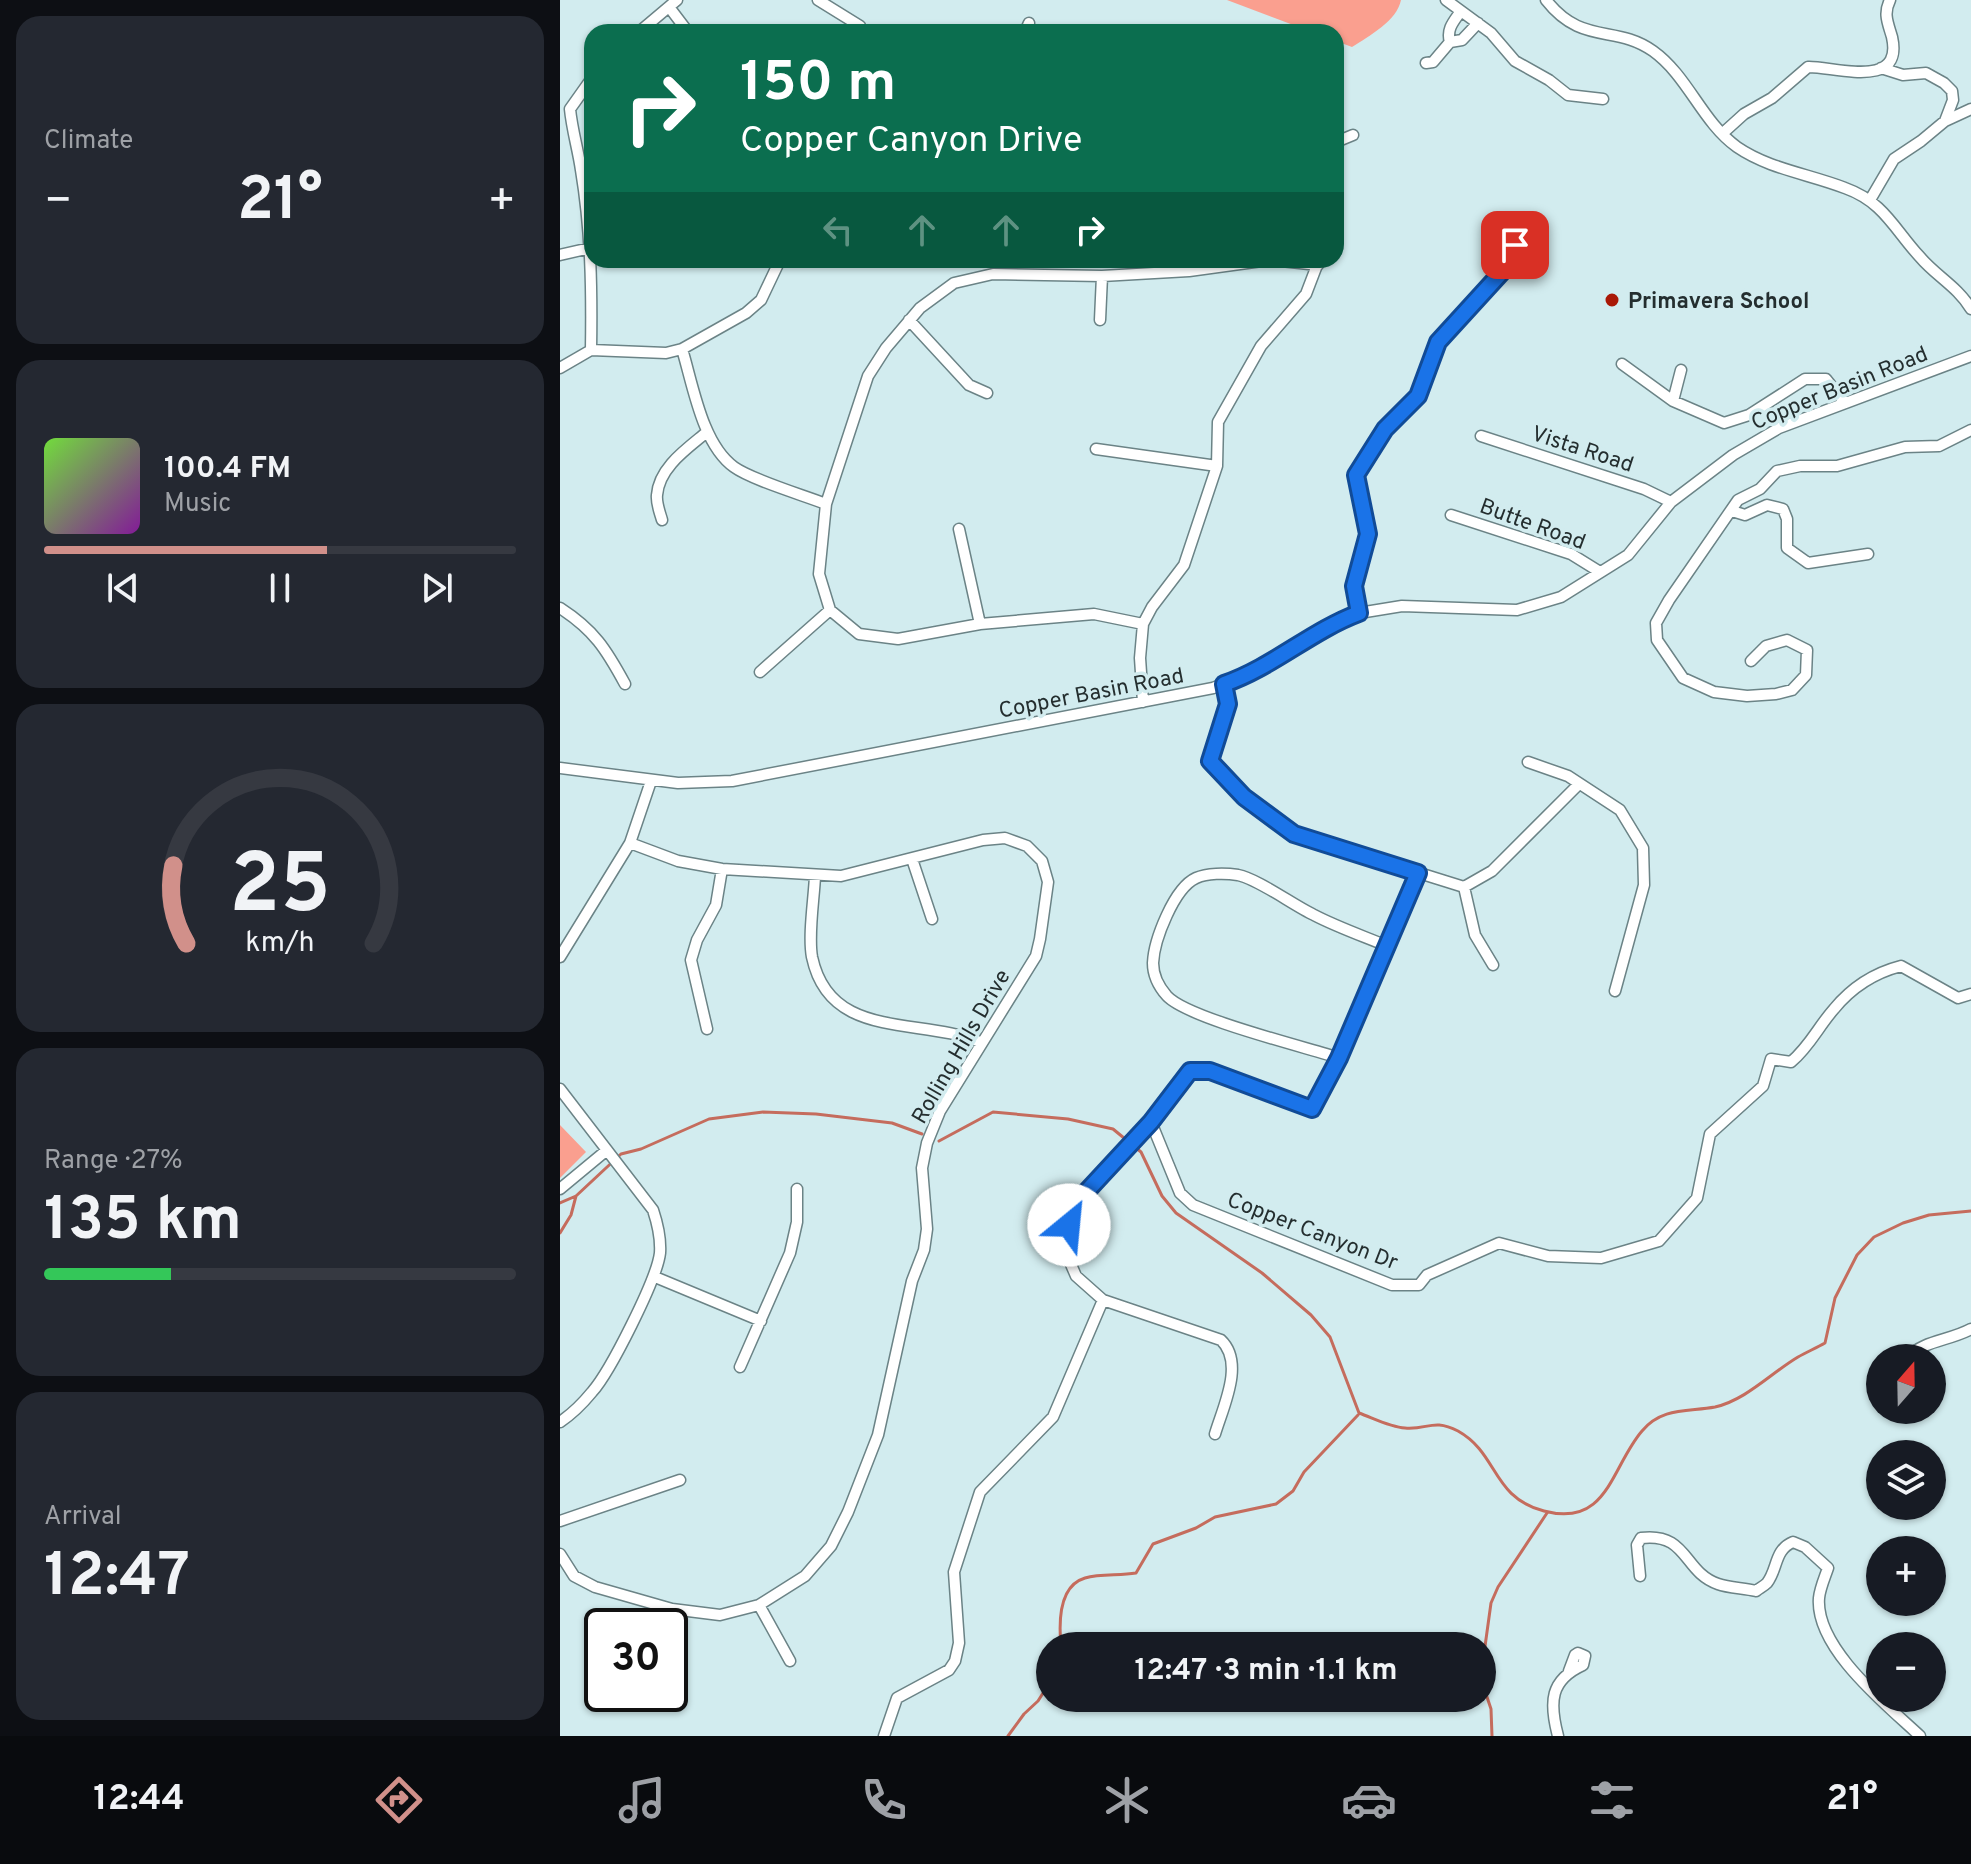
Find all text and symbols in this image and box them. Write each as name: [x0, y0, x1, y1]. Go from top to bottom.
text: 150 m: [740, 50, 896, 120]
icon: right: [608, 56, 712, 160]
text: Copper Canyon Drive: [740, 119, 1082, 165]
text: Climate: [44, 125, 133, 158]
text: 21°: [237, 165, 323, 241]
text: −: [44, 175, 72, 231]
text: +: [488, 175, 516, 231]
icon: left: [816, 208, 860, 252]
icon: ahead: [900, 208, 944, 252]
icon: ahead: [984, 208, 1028, 252]
icon: right: [1068, 208, 1112, 252]
pin: [1481, 211, 1549, 279]
icon: arrive: [1493, 223, 1537, 267]
place label: Primavera School: [1628, 289, 1809, 316]
marker: Primavera School: [1603, 291, 1621, 309]
street label: Copper Basin Road: [1748, 342, 1932, 437]
street label: Vista Road: [1528, 421, 1637, 480]
text: 100.4 FM: [164, 451, 291, 488]
text: Music: [164, 488, 231, 521]
street label: Butte Road: [1475, 494, 1589, 557]
icon: previous: [101, 566, 145, 610]
icon: pause: [258, 566, 302, 610]
icon: next: [415, 566, 459, 610]
street label: Copper Basin Road: [997, 663, 1186, 726]
text: 25: [229, 837, 331, 942]
text: km/h: [245, 926, 315, 962]
street label: Rolling Hills Drive: [907, 965, 1017, 1129]
text: Range · 27%: [44, 1145, 183, 1178]
position arrow: [1027, 1183, 1111, 1267]
text: 135 km: [44, 1185, 242, 1261]
street label: Copper Canyon Dr: [1223, 1187, 1402, 1277]
north arrow: [1866, 1344, 1946, 1424]
map controls: [1866, 1344, 1946, 1712]
button: layers: [1866, 1440, 1946, 1520]
text: Arrival: [44, 1501, 122, 1534]
button: +: [1866, 1536, 1946, 1616]
text: 12:47: [44, 1541, 190, 1617]
speed limit sign: 30: [584, 1608, 688, 1712]
button: −: [1866, 1632, 1946, 1712]
text: 12:47 · 3 min · 1.1 km: [1134, 1653, 1398, 1690]
icon: directions: [371, 1772, 427, 1828]
icon: music: [614, 1772, 670, 1828]
icon: phone: [856, 1772, 912, 1828]
icon: climate: [1099, 1772, 1155, 1828]
icon: car: [1341, 1772, 1397, 1828]
icon: filters: [1584, 1772, 1640, 1828]
text: 12:44: [93, 1777, 185, 1823]
text: 21°: [1826, 1777, 1878, 1823]

